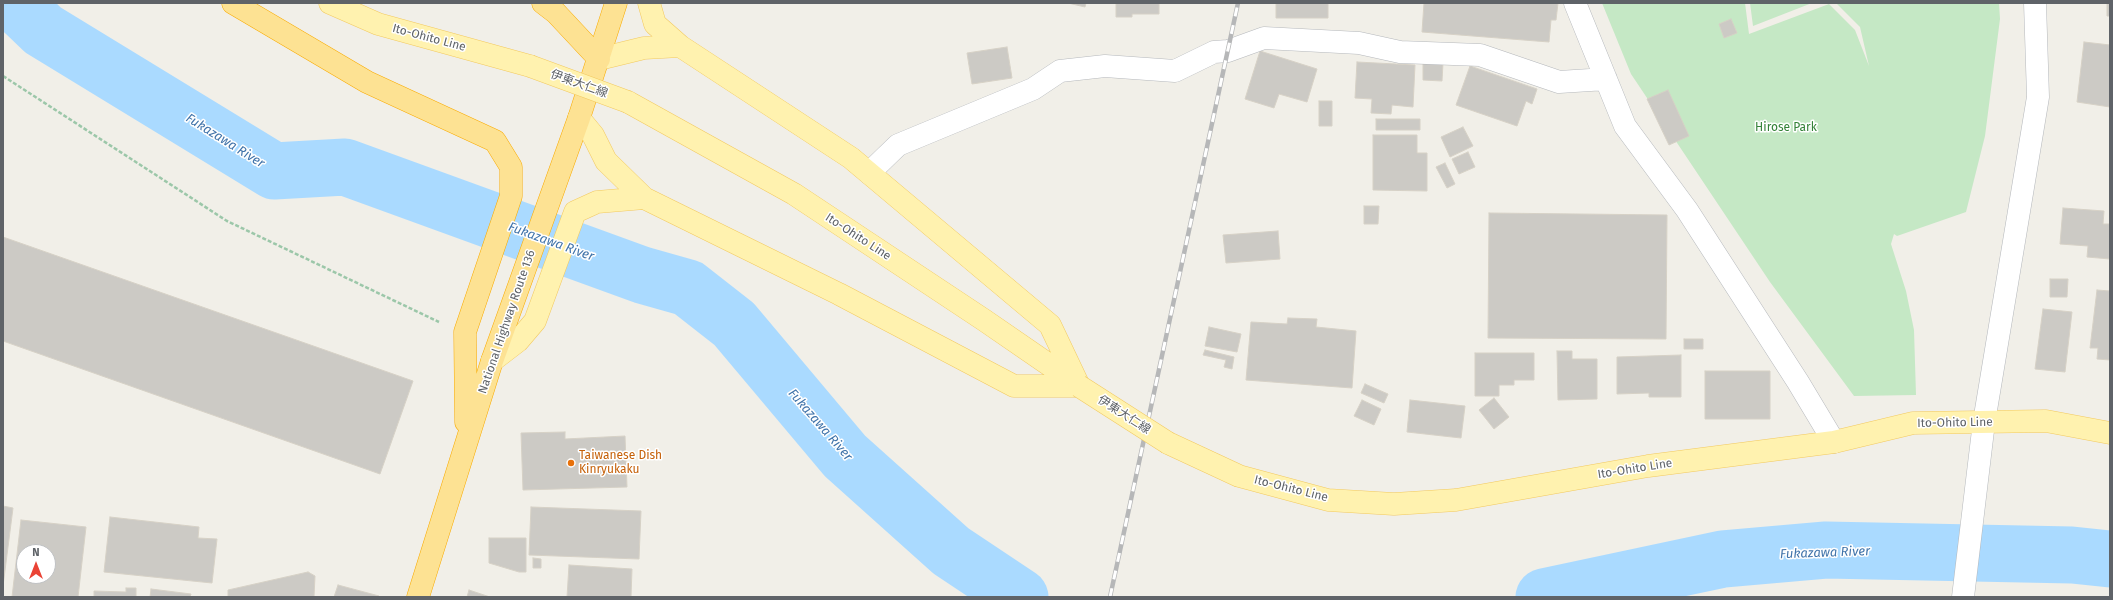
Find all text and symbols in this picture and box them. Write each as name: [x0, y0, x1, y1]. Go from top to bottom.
street label: Ito-Ohito Line: [391, 21, 467, 55]
street label: 伊東大仁線: [548, 67, 610, 101]
water label: Fukazawa River: [183, 111, 267, 171]
park label: Hirose Park: [1755, 121, 1817, 135]
street label: Ito-Ohito Line: [822, 210, 894, 264]
water label: Fukazawa River: [506, 219, 596, 265]
street label: National Highway Route 136: [476, 248, 538, 396]
water label: Fukazawa River: [785, 386, 855, 464]
street label: 伊東大仁線: [1095, 393, 1153, 437]
street label: Ito-Ohito Line: [1917, 415, 1993, 431]
place label: Taiwanese Dish Kinryukaku: [579, 449, 662, 477]
street label: Ito-Ohito Line: [1597, 456, 1673, 482]
marker: Taiwanese Dish Kinryukaku: [566, 458, 576, 468]
street label: Ito-Ohito Line: [1253, 473, 1329, 505]
north arrow: [16, 544, 56, 584]
water label: Fukazawa River: [1780, 544, 1870, 562]
text: N: [32, 546, 40, 559]

